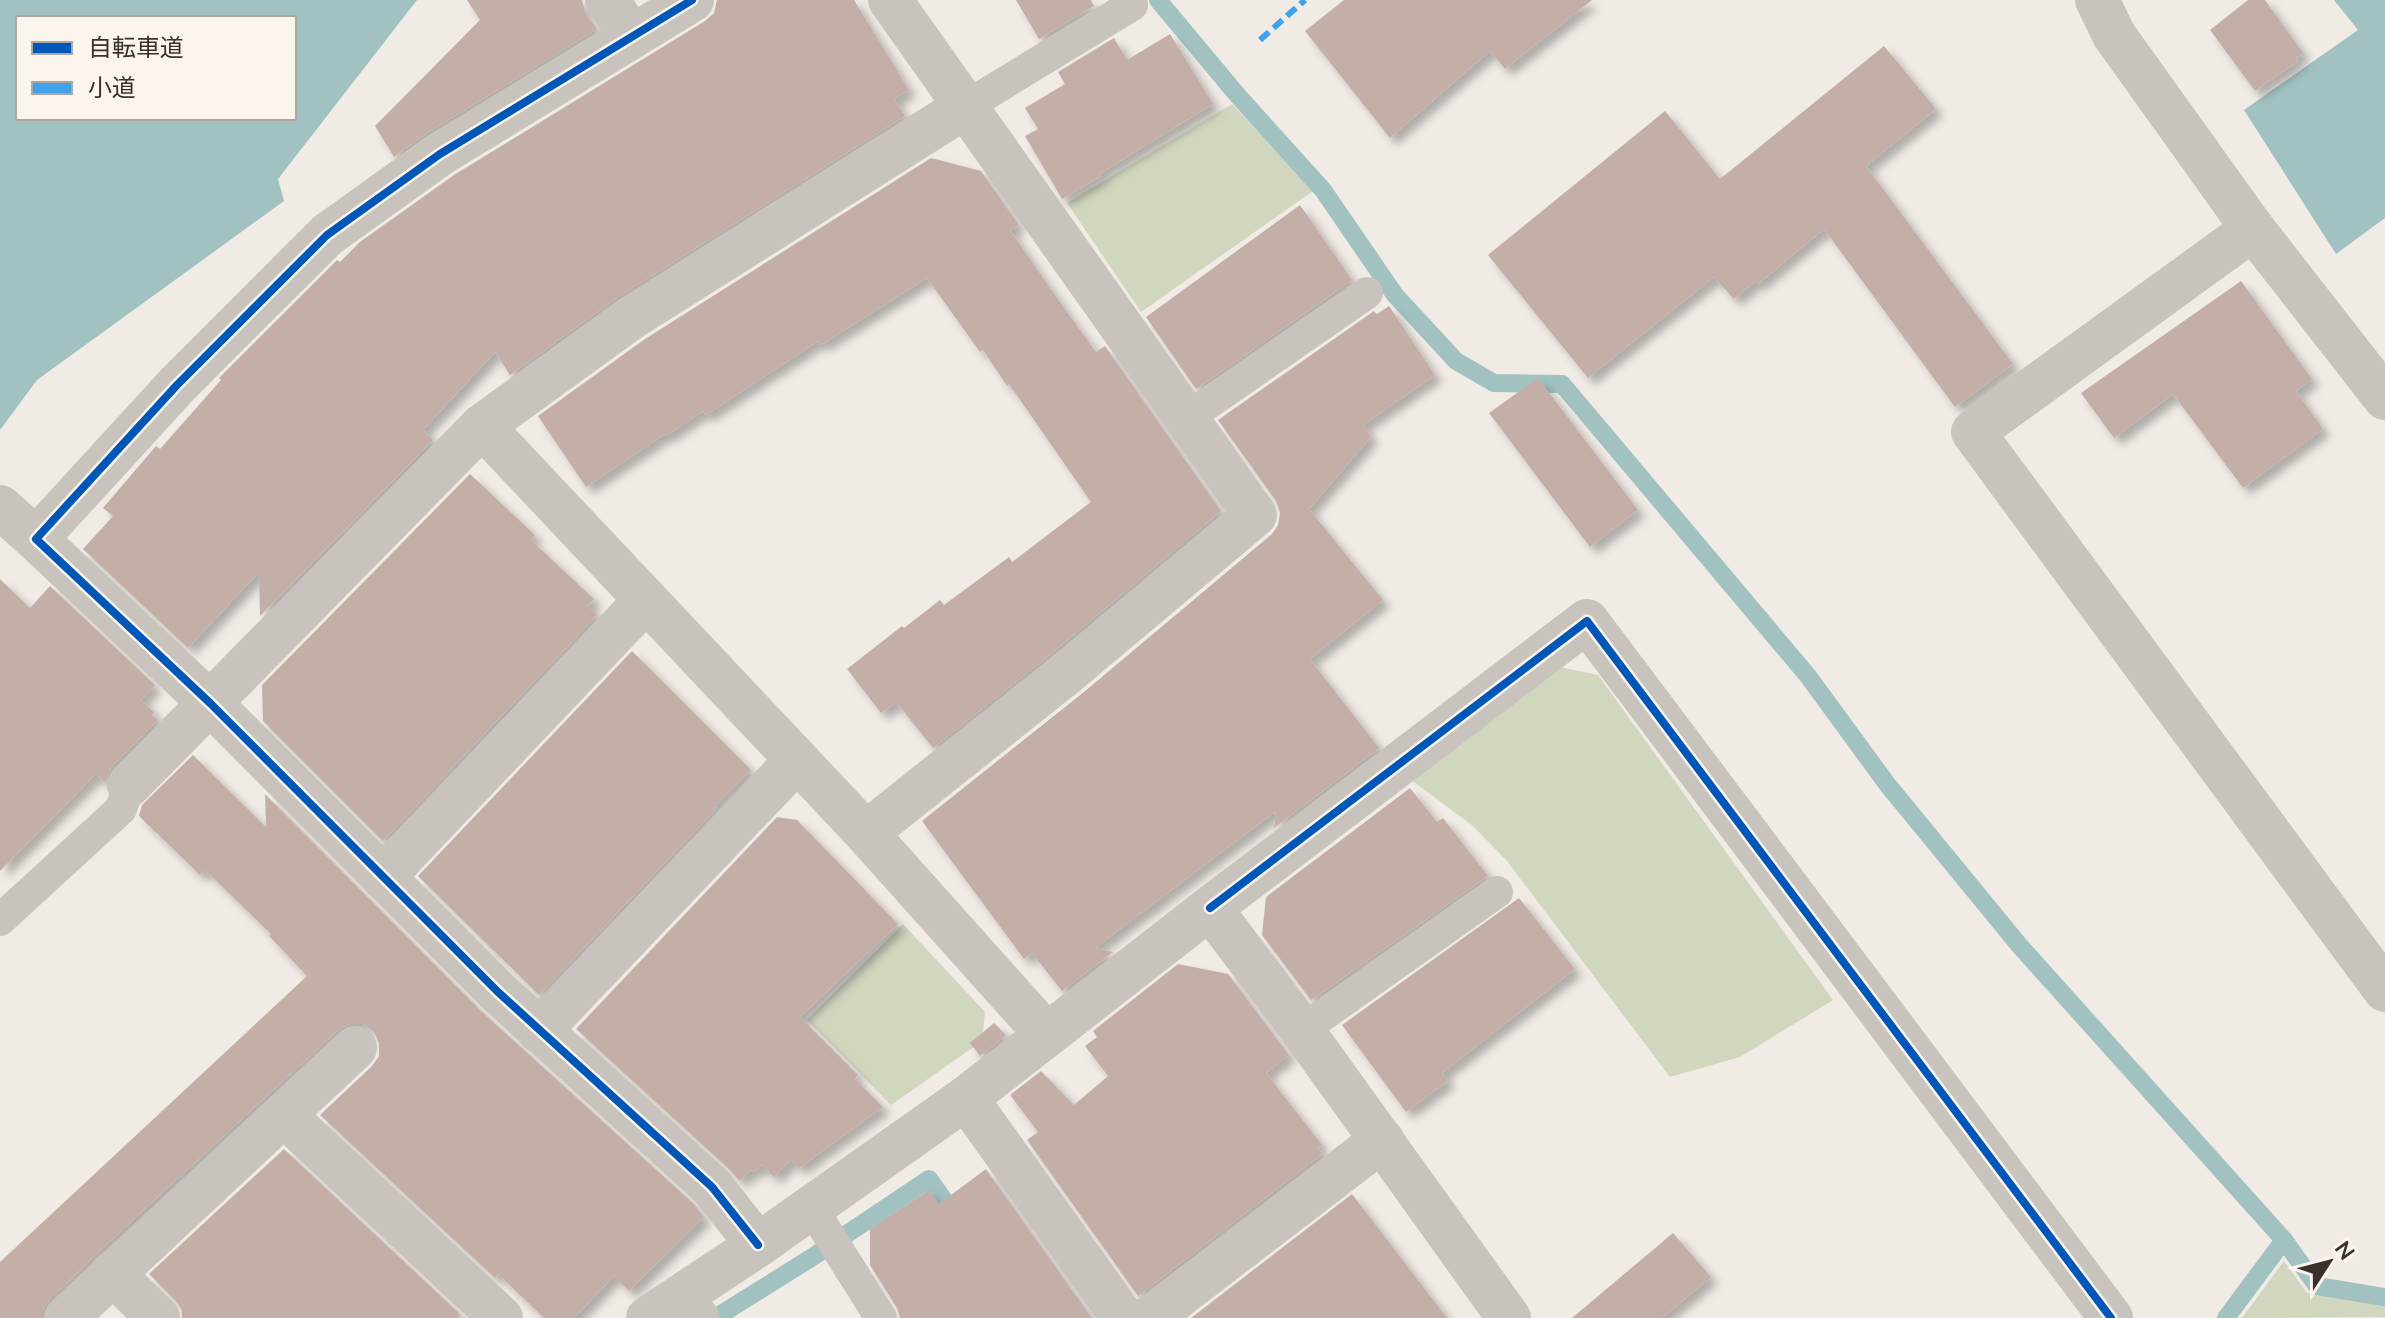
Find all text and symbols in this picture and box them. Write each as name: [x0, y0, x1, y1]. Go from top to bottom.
legend: [16, 16, 296, 120]
text: 自転車道: [88, 32, 184, 64]
text: 小道: [88, 72, 136, 104]
north arrow: [2289, 1222, 2369, 1302]
text: N: [2327, 1235, 2361, 1266]

